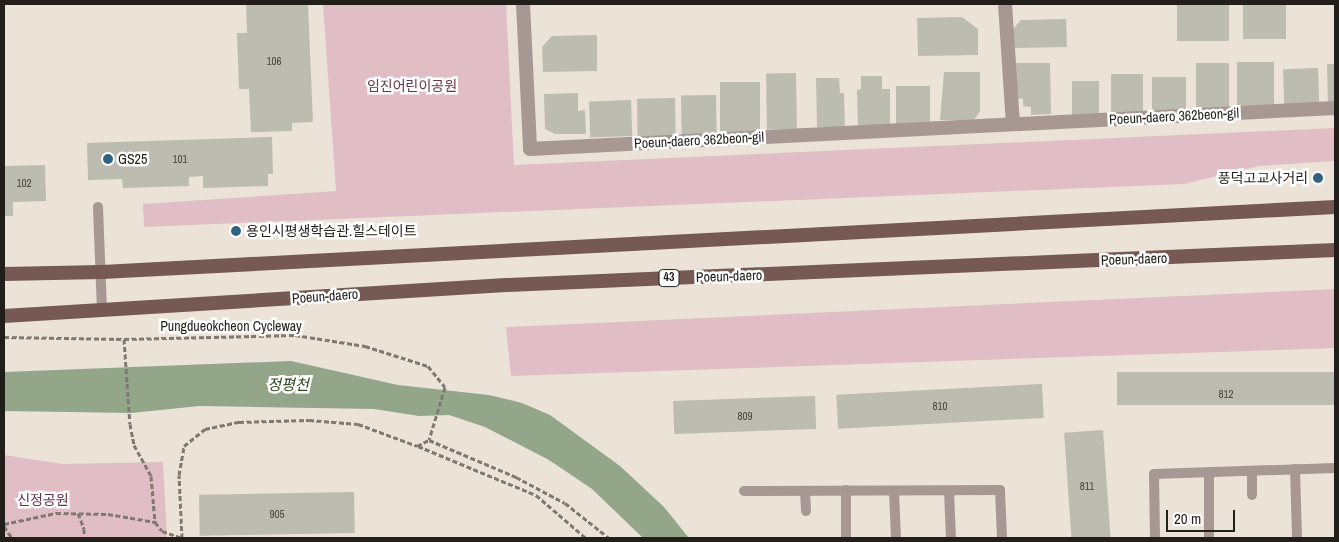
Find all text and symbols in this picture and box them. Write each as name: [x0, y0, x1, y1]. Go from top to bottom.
house number: 106: [266, 54, 282, 68]
park label: 임진어린이공원: [367, 78, 457, 94]
street label: Poeun-daero 362beon-gil: [1109, 104, 1239, 128]
street label: Poeun-daero 362beon-gil: [634, 128, 764, 152]
place label: GS25: [118, 151, 147, 167]
house number: 101: [172, 152, 188, 166]
marker: GS25: [102, 153, 114, 165]
place label: 풍덕고교사거리: [1218, 170, 1308, 186]
marker: 풍덕고교사거리: [1312, 172, 1324, 184]
house number: 102: [16, 176, 32, 190]
place label: 용인시평생학습관.힐스테이트: [246, 223, 417, 239]
marker: 용인시평생학습관.힐스테이트: [230, 225, 242, 237]
street label: Poeun-daero: [1101, 249, 1167, 269]
street label: Poeun-daero: [696, 266, 762, 286]
road number: 43: [658, 268, 680, 288]
street label: Poeun-daero: [291, 285, 359, 307]
street label: Pungdueokcheon Cycleway: [160, 318, 302, 334]
water label: 정평천: [267, 376, 309, 394]
house number: 812: [1218, 387, 1234, 401]
house number: 810: [932, 399, 948, 413]
house number: 809: [737, 409, 753, 423]
house number: 811: [1080, 479, 1094, 493]
park label: 신정공원: [17, 492, 69, 508]
scale bar: [1169, 500, 1238, 532]
house number: 905: [269, 507, 285, 521]
text: 20 m: [1174, 508, 1201, 529]

